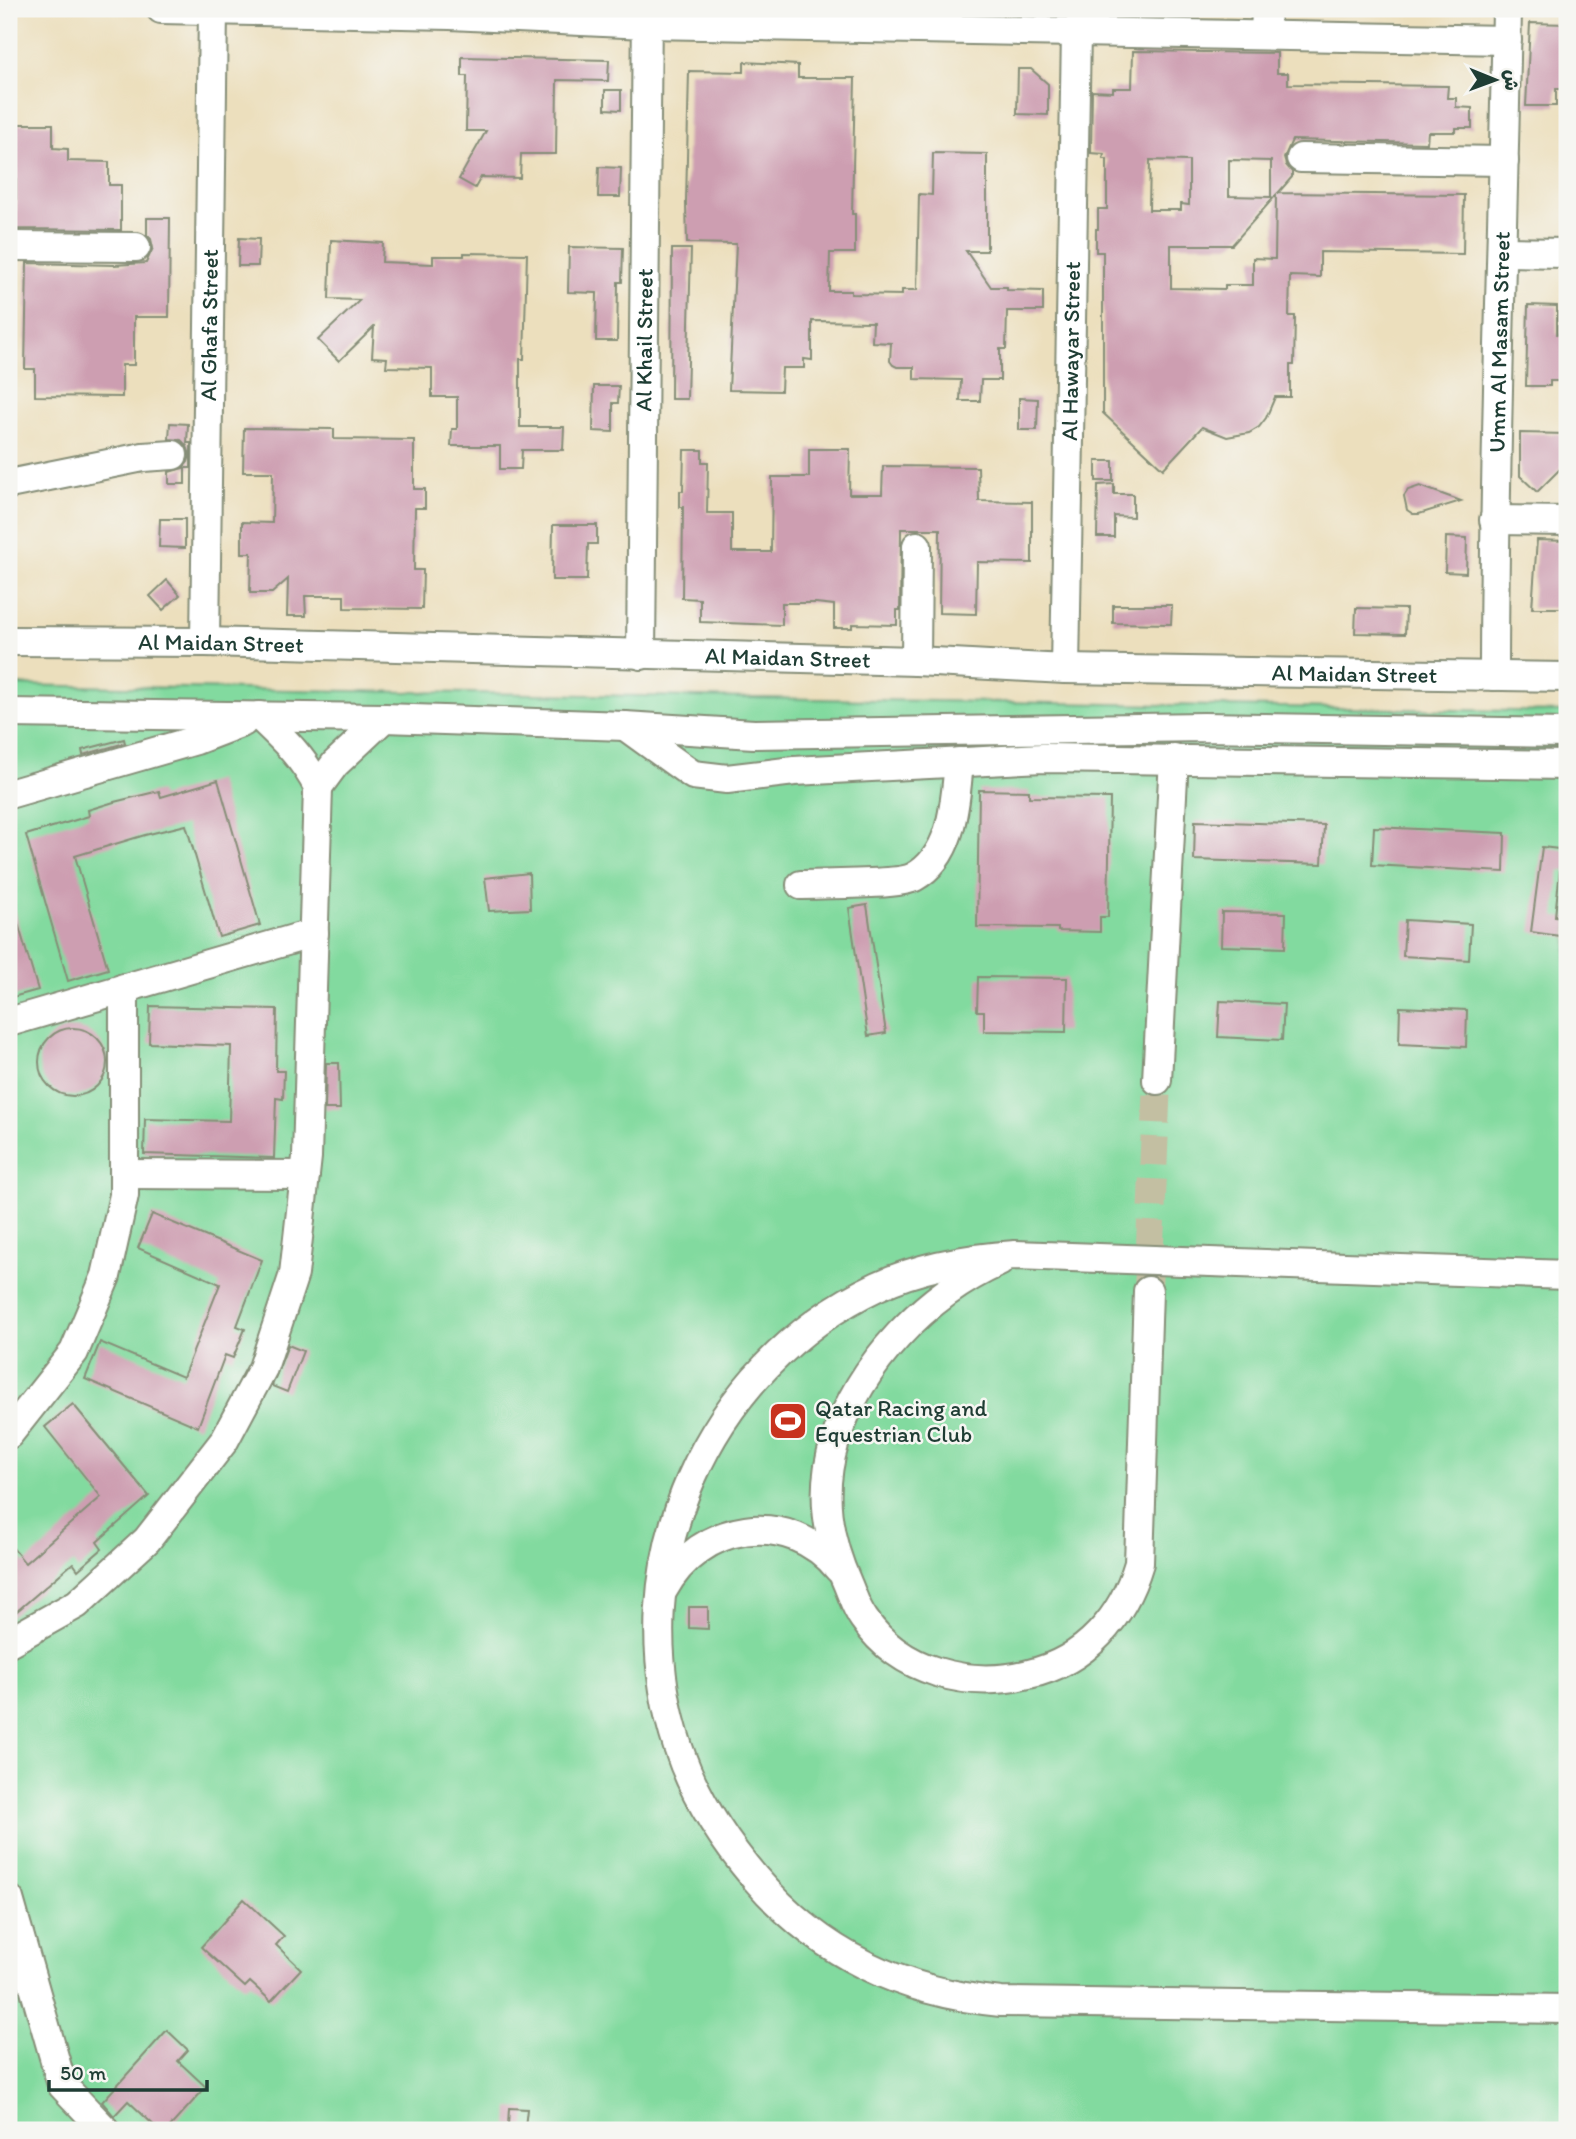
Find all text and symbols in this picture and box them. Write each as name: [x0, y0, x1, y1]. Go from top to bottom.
north arrow: [1460, 46, 1530, 116]
text: ش: [1500, 70, 1523, 91]
street label: Umm Al Masam Street: [1482, 231, 1516, 453]
street label: Al Ghafa Street: [194, 248, 224, 401]
street label: Al Hawayar Street: [1055, 261, 1086, 441]
street label: Al Khail Street: [629, 268, 659, 412]
street label: Al Maidan Street: [138, 628, 305, 659]
street label: Al Maidan Street: [705, 641, 871, 674]
street label: Al Maidan Street: [1271, 658, 1438, 689]
place label: Qatar Racing and Equestrian Club: [815, 1394, 987, 1448]
sports icon: Qatar Racing and Equestrian Club: [767, 1400, 809, 1442]
scale bar: [49, 2048, 206, 2092]
text: 50 m: [60, 2060, 107, 2085]

